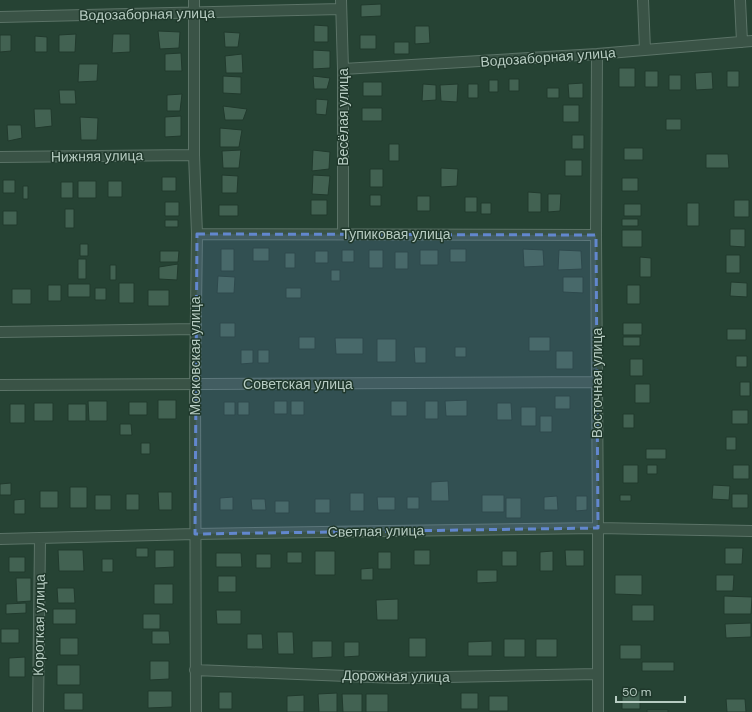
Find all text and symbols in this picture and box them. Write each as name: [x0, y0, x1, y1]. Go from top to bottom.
street label: Водозаборная улица: [79, 4, 215, 24]
street label: Водозаборная улица: [480, 43, 617, 71]
street label: Весёлая улица: [334, 68, 352, 166]
street label: Нижняя улица: [51, 146, 144, 166]
street label: Тупиковая улица: [341, 225, 451, 243]
street label: Московская улица: [186, 296, 204, 415]
street label: Восточная улица: [588, 328, 606, 438]
street label: Советская улица: [243, 375, 353, 393]
street label: Светлая улица: [328, 521, 425, 541]
street label: Короткая улица: [29, 574, 49, 676]
street label: Дорожная улица: [342, 666, 450, 686]
scale bar: [616, 678, 685, 704]
text: 50 m: [622, 684, 651, 700]

